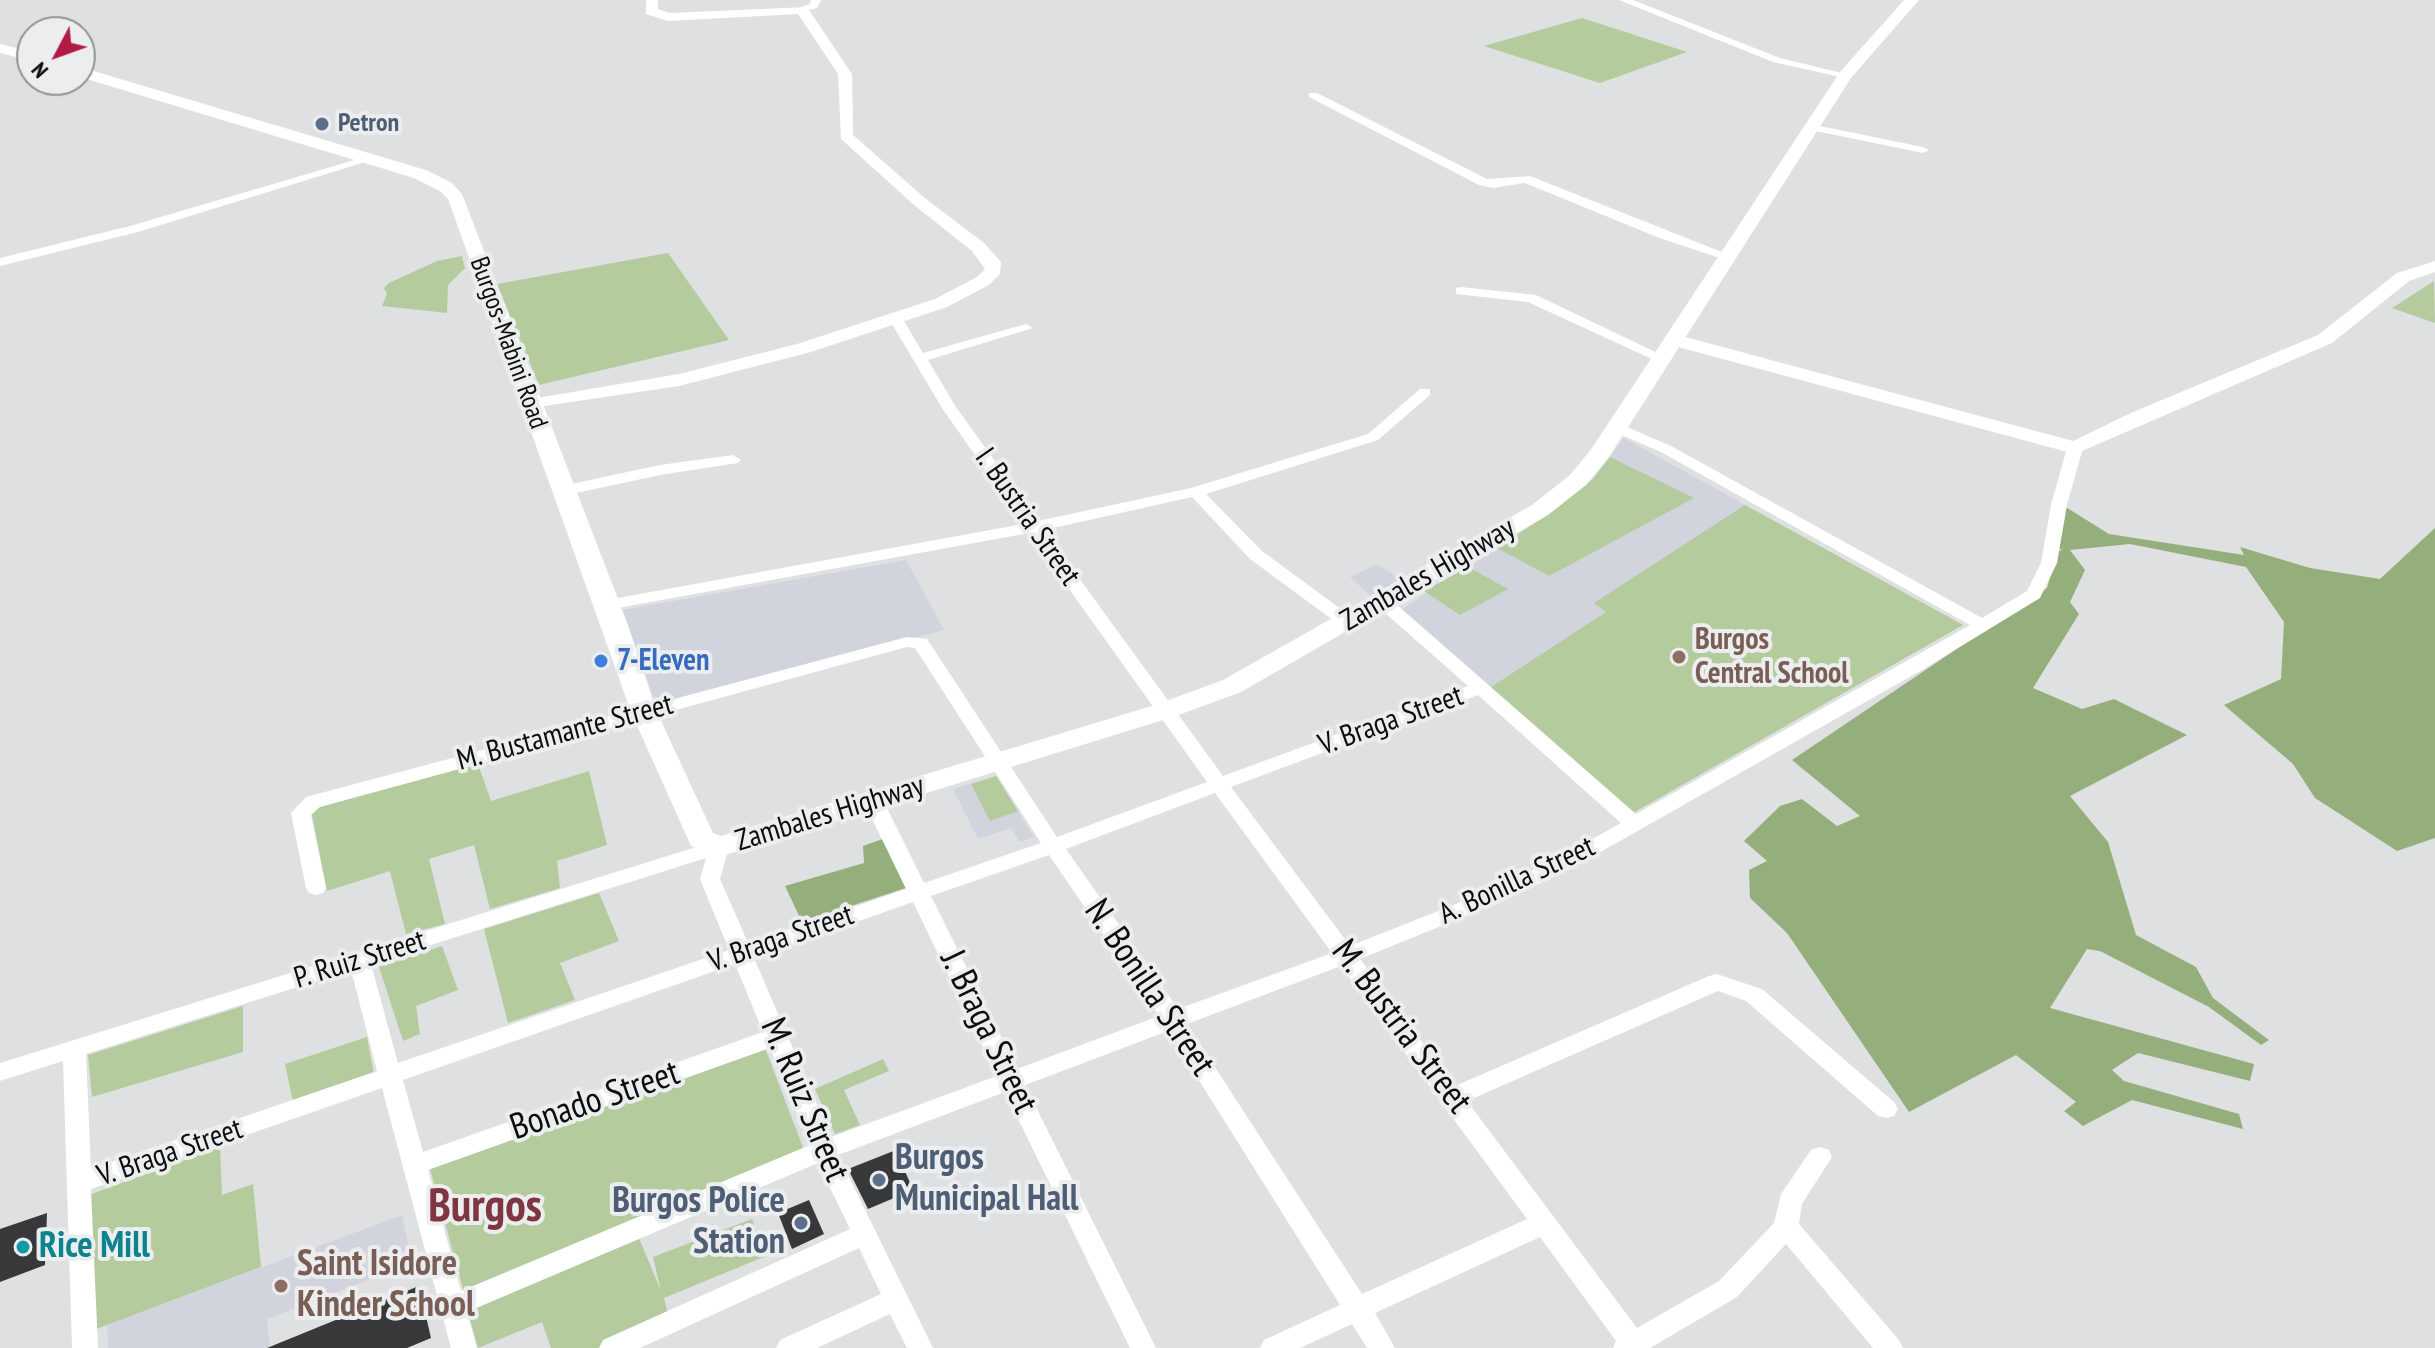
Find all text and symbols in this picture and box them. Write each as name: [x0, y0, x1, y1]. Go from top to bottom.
north arrow: [16, 16, 96, 96]
text: N: [25, 57, 54, 84]
place label: Petron: [338, 108, 399, 140]
marker: Petron: [313, 115, 331, 133]
street label: Burgos-Mabini Road: [463, 253, 553, 433]
street label: I. Bustria Street: [967, 441, 1087, 593]
street label: Zambales Highway: [1335, 511, 1521, 639]
place label: Burgos Central School: [1695, 622, 1849, 692]
place label: 7-Eleven: [617, 643, 710, 679]
marker: Burgos Central School: [1670, 648, 1688, 666]
marker: 7-Eleven: [592, 652, 610, 670]
street label: V. Braga Street: [1314, 678, 1468, 764]
street label: M. Bustamante Street: [453, 687, 677, 779]
street label: Zambales Highway: [732, 768, 928, 860]
street label: A. Bonilla Street: [1433, 829, 1601, 933]
street label: N. Bonilla Street: [1074, 892, 1224, 1084]
street label: V. Braga Street: [704, 897, 858, 981]
street label: P. Ruiz Street: [290, 923, 430, 997]
street label: M. Bustria Street: [1322, 932, 1480, 1122]
street label: J. Braga Street: [930, 943, 1046, 1121]
street label: M. Ruiz Street: [750, 1012, 858, 1188]
street label: Bonado Street: [505, 1052, 685, 1150]
street label: V. Braga Street: [93, 1111, 247, 1195]
place label: Burgos Municipal Hall: [895, 1137, 1079, 1222]
marker: Burgos Municipal Hall: [870, 1171, 888, 1189]
district label: Burgos: [428, 1180, 542, 1236]
place label: Burgos Police Station: [612, 1180, 785, 1265]
marker: Burgos Police Station: [792, 1214, 810, 1232]
place label: Rice Mill: [39, 1225, 150, 1269]
marker: Rice Mill: [14, 1238, 32, 1256]
place label: Saint Isidore Kinder School: [297, 1243, 475, 1328]
marker: Saint Isidore Kinder School: [272, 1277, 290, 1295]

